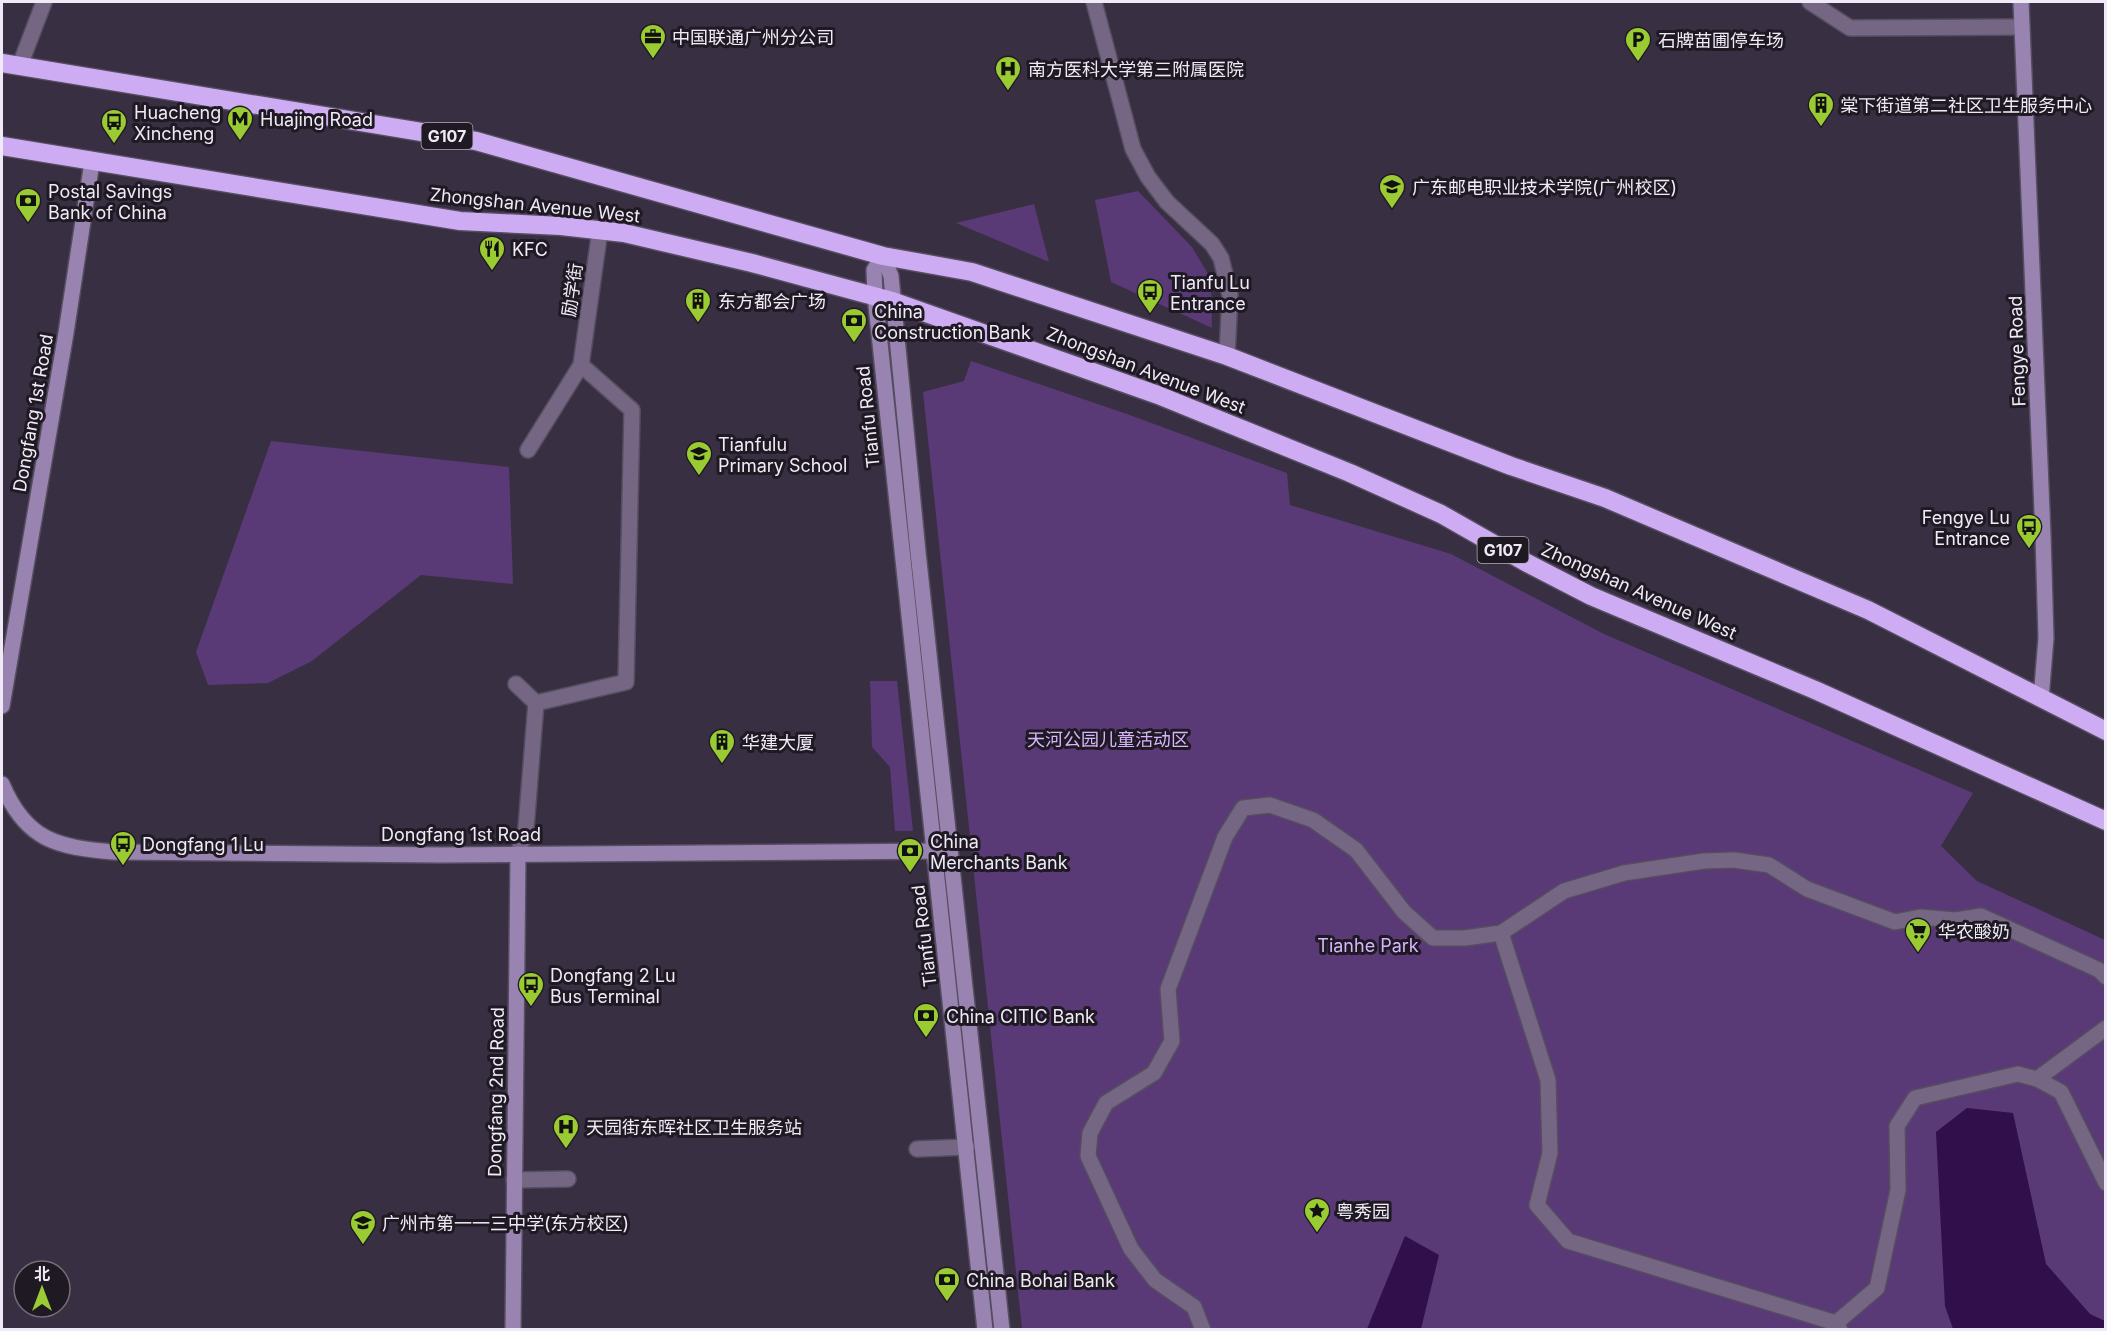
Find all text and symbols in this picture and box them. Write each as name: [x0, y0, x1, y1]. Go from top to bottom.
office icon: 中国联通广州分公司: [638, 22, 668, 60]
parking icon: 石牌苗圃停车场: [1623, 25, 1653, 63]
place label: 中国联通广州分公司: [672, 27, 834, 48]
place label: 石牌苗圃停车场: [1658, 30, 1784, 51]
hospital icon: 南方医科大学第三附属医院: [993, 54, 1023, 92]
place label: 南方医科大学第三附属医院: [1028, 59, 1244, 80]
building icon: 棠下街道第二社区卫生服务中心: [1806, 90, 1836, 128]
place label: 棠下街道第二社区卫生服务中心: [1840, 95, 2092, 116]
place label: Huacheng Xincheng: [134, 102, 221, 144]
metro station icon: Huajing Road: [225, 104, 255, 142]
bus stop icon: Huacheng Xincheng: [99, 107, 129, 145]
place label: Huajing Road: [260, 109, 373, 130]
road number: G107: [422, 123, 472, 149]
school or university icon: 广东邮电职业技术学院(广州校区): [1377, 172, 1407, 210]
place label: 广东邮电职业技术学院(广州校区): [1412, 177, 1677, 198]
place label: Postal Savings Bank of China: [48, 181, 172, 223]
street label: Zhongshan Avenue West: [429, 184, 641, 227]
bank icon: Postal Savings Bank of China: [13, 186, 43, 224]
restaurant icon: KFC: [477, 234, 507, 272]
place label: KFC: [512, 239, 548, 260]
street label: 励学街: [558, 262, 586, 318]
place label: Tianfu Lu Entrance: [1170, 272, 1250, 314]
bus stop icon: Tianfu Lu Entrance: [1135, 277, 1165, 315]
building icon: 东方都会广场: [683, 286, 713, 324]
place label: 东方都会广场: [718, 291, 826, 312]
street label: Fengye Road: [2005, 295, 2029, 407]
place label: China Construction Bank: [874, 301, 1031, 343]
bank icon: China Construction Bank: [839, 306, 869, 344]
street label: Zhongshan Avenue West: [1044, 322, 1249, 418]
street label: Dongfang 1st Road: [9, 332, 57, 494]
street label: Tianfu Road: [852, 365, 884, 469]
place label: Tianfulu Primary School: [718, 434, 847, 476]
school or university icon: Tianfulu Primary School: [684, 439, 714, 477]
place label: Fengye Lu Entrance: [1922, 507, 2010, 549]
bus stop icon: Fengye Lu Entrance: [2014, 512, 2044, 550]
road number: G107: [1478, 537, 1528, 563]
street label: Zhongshan Avenue West: [1538, 538, 1740, 644]
building icon: 华建大厦: [707, 727, 737, 765]
park label: 天河公园儿童活动区: [1027, 729, 1189, 750]
place label: 华建大厦: [742, 732, 814, 753]
street label: Dongfang 1st Road: [381, 824, 541, 845]
bus stop icon: Dongfang 1 Lu: [108, 829, 138, 867]
place label: China Merchants Bank: [930, 831, 1068, 873]
place label: Dongfang 1 Lu: [142, 834, 264, 855]
bank icon: China Merchants Bank: [895, 836, 925, 874]
street label: Tianfu Road: [907, 884, 941, 988]
supermarket icon: 华农酸奶: [1903, 916, 1933, 954]
place label: 华农酸奶: [1938, 921, 2010, 942]
park label: Tianhe Park: [1317, 935, 1419, 956]
place label: Dongfang 2 Lu Bus Terminal: [550, 965, 676, 1007]
bus stop icon: Dongfang 2 Lu Bus Terminal: [516, 970, 546, 1008]
bank icon: China CITIC Bank: [911, 1001, 941, 1039]
place label: China CITIC Bank: [946, 1006, 1095, 1027]
street label: Dongfang 2nd Road: [484, 1007, 508, 1177]
hospital icon: 天园街东晖社区卫生服务站: [551, 1112, 581, 1150]
place label: 天园街东晖社区卫生服务站: [586, 1117, 802, 1138]
place icon: 粤秀园: [1302, 1196, 1332, 1234]
place label: 粤秀园: [1336, 1201, 1390, 1222]
school or university icon: 广州市第一一三中学(东方校区): [348, 1208, 378, 1246]
place label: 广州市第一一三中学(东方校区): [382, 1213, 629, 1234]
north arrow: [12, 1259, 72, 1319]
text: 北: [34, 1264, 50, 1284]
bank icon: China Bohai Bank: [932, 1265, 962, 1303]
place label: China Bohai Bank: [966, 1270, 1115, 1291]

